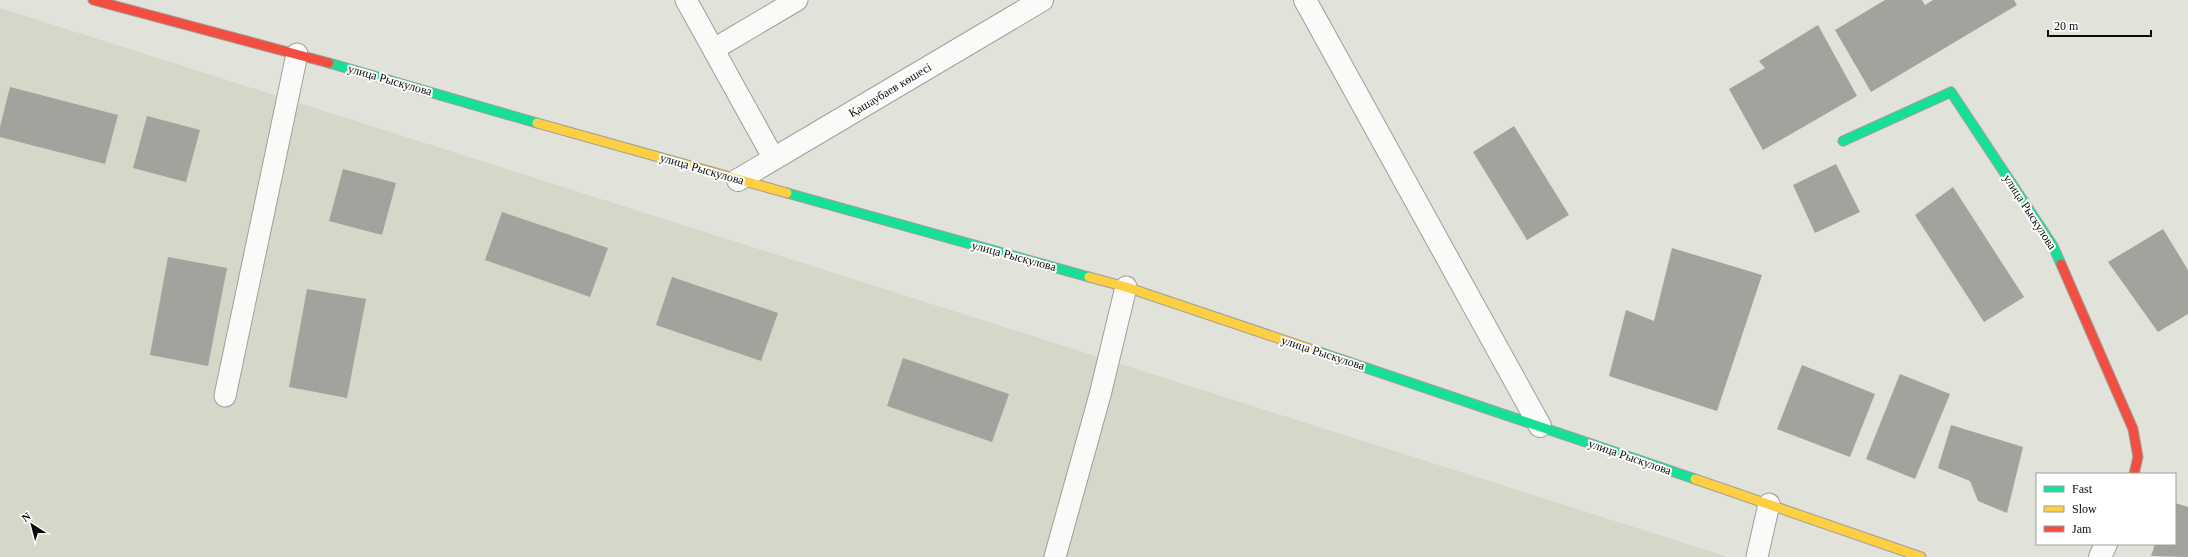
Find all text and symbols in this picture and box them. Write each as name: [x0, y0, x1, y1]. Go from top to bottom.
scale bar: [2048, 12, 2151, 38]
text: 20 m: [2054, 19, 2079, 33]
street label: Қашаубаев көшесі: [846, 59, 934, 120]
street label: улица Рыскулова: [346, 61, 434, 99]
street label: улица Рыскулова: [658, 150, 746, 188]
street label: улица Рыскулова: [2001, 172, 2060, 253]
street label: улица Рыскулова: [970, 238, 1058, 274]
street label: улица Рыскулова: [1280, 333, 1367, 373]
street label: улица Рыскулова: [1587, 436, 1674, 478]
legend: [2036, 473, 2176, 545]
text: Fast: [2072, 482, 2093, 496]
text: Slow: [2072, 502, 2097, 516]
north arrow: [12, 505, 52, 545]
text: N: [19, 510, 33, 524]
text: Jam: [2072, 522, 2092, 536]

